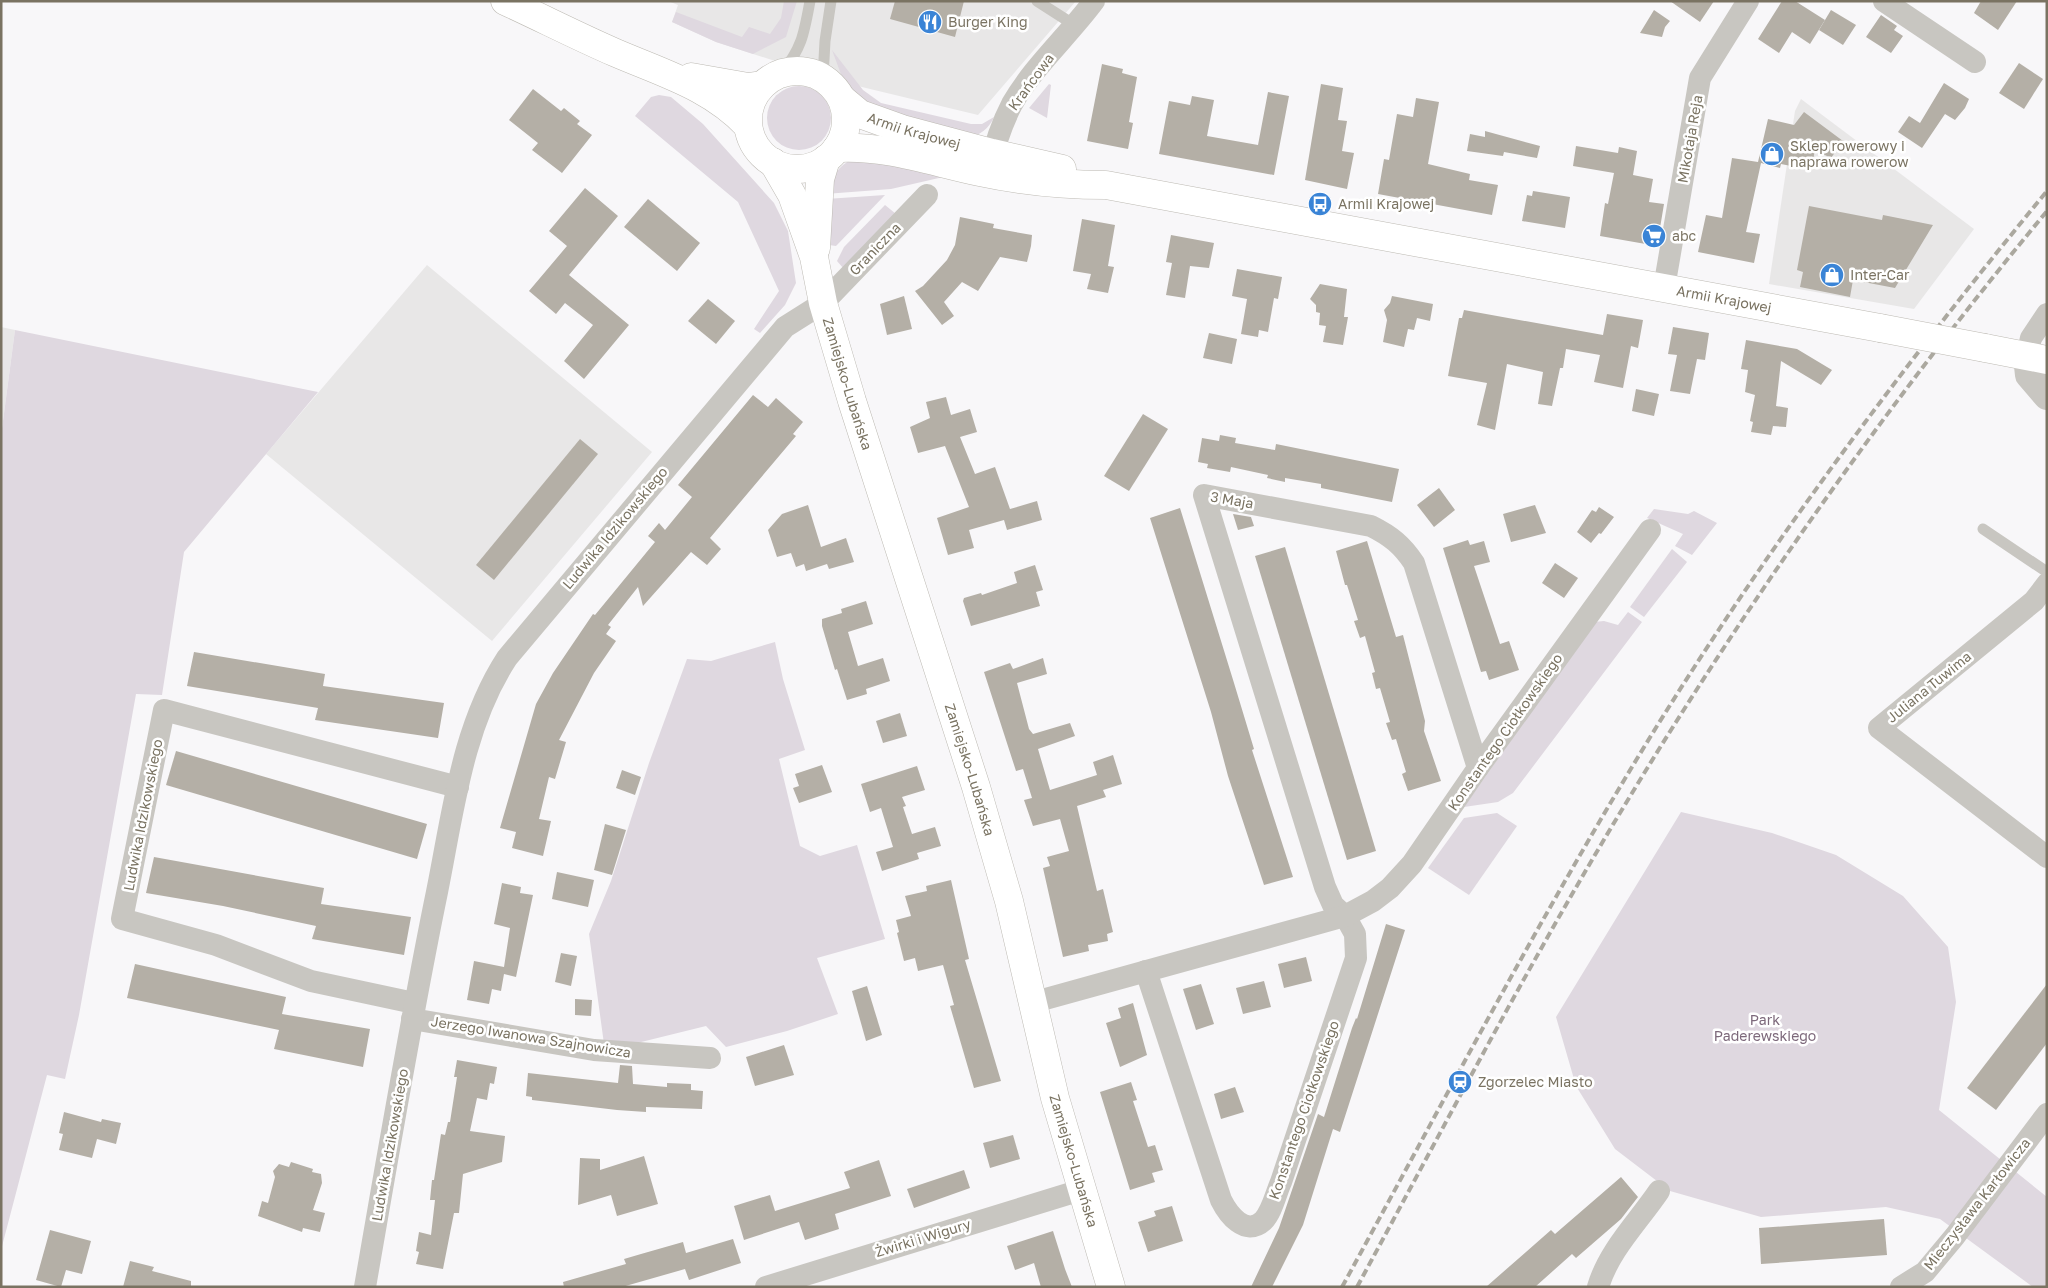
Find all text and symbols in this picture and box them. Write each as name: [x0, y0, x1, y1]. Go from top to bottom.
restaurant icon: Burger King: [917, 9, 943, 35]
place label: Burger King: [948, 13, 1028, 30]
street label: Krańcowa: [1004, 50, 1057, 114]
street label: Mikołaja Reja: [1673, 94, 1706, 184]
street label: Armii Krajowej: [865, 108, 962, 152]
place label: Sklep rowerowy i naprawa rowerow: [1790, 137, 1909, 170]
shop icon: Sklep rowerowy i naprawa rowerow: [1759, 141, 1785, 167]
bus stop icon: Armii Krajowej: [1307, 191, 1333, 217]
place label: Armii Krajowej: [1338, 195, 1434, 212]
street label: Graniczna: [845, 219, 904, 279]
supermarket icon: abc: [1641, 223, 1667, 249]
place label: abc: [1672, 227, 1697, 244]
shop icon: Inter-Car: [1819, 262, 1845, 288]
place label: Inter-Car: [1850, 266, 1910, 283]
street label: Armii Krajowej: [1675, 282, 1773, 316]
street label: Zamiejsko-Lubańska: [820, 315, 876, 452]
street label: Ludwika Idzikowskiego: [558, 463, 671, 592]
street label: 3 Maja: [1209, 487, 1255, 512]
street label: Juliana Tuwima: [1883, 647, 1974, 726]
street label: Konstantego Ciołkowskiego: [1444, 650, 1565, 814]
street label: Zamiejsko-Lubańska: [942, 701, 999, 838]
street label: Ludwika Idzikowskiego: [119, 737, 166, 892]
park label: Park Paderewskiego: [1714, 1011, 1816, 1044]
street label: Jerzego Iwanowa Szajnowicza: [430, 1012, 632, 1061]
street label: Konstantego Ciołkowskiego: [1265, 1018, 1342, 1202]
street label: Ludwika Idzikowskiego: [368, 1067, 411, 1222]
station icon: Zgorzelec Miasto: [1447, 1069, 1473, 1095]
place label: Zgorzelec Miasto: [1478, 1073, 1593, 1090]
street label: Zamiejsko-Lubańska: [1046, 1092, 1102, 1229]
street label: Mieczysława Karłowicza: [1920, 1134, 2033, 1273]
street label: Żwirki i Wigury: [873, 1215, 973, 1260]

